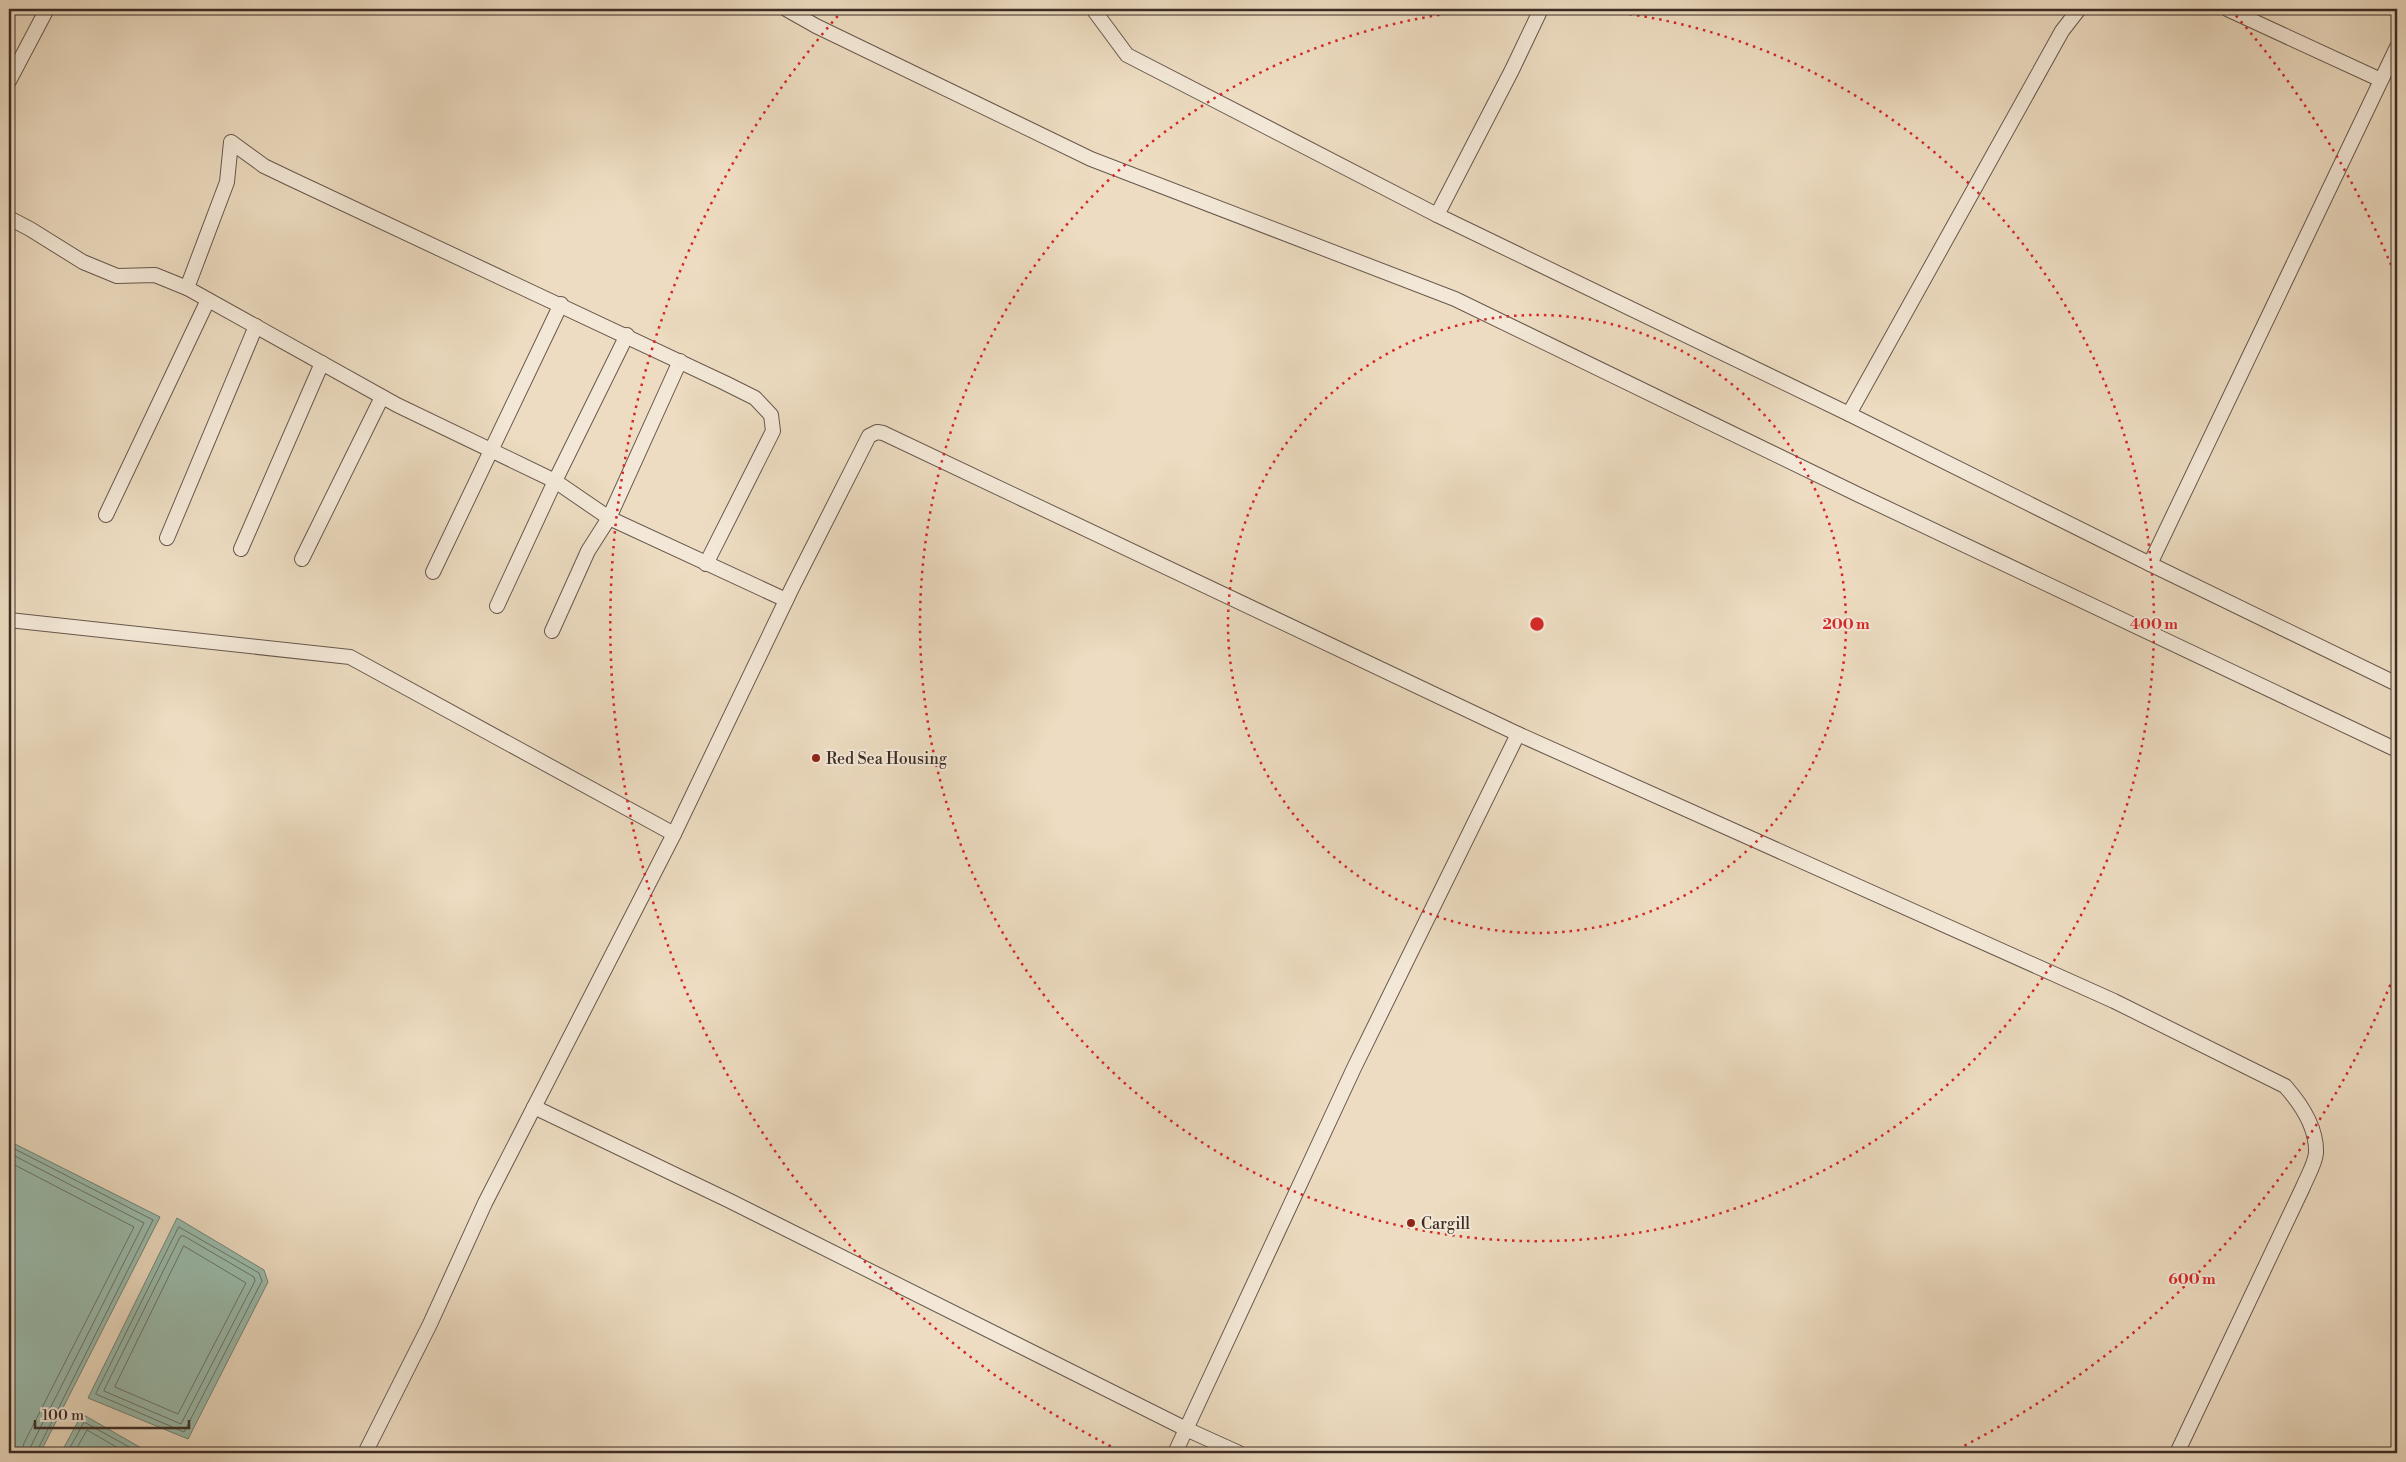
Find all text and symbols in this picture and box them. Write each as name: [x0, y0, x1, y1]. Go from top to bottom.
centre of rings: [1528, 615, 1546, 633]
text: 200 m: [1822, 615, 1870, 634]
text: 400 m: [2130, 615, 2178, 634]
place label: Red Sea Housing: [826, 749, 948, 769]
marker: Red Sea Housing: [810, 752, 822, 764]
place label: Cargill: [1421, 1214, 1470, 1234]
marker: Cargill: [1405, 1217, 1417, 1229]
text: 600 m: [2168, 1270, 2216, 1289]
scale bar: [35, 1397, 189, 1429]
text: 100 m: [42, 1406, 84, 1425]

